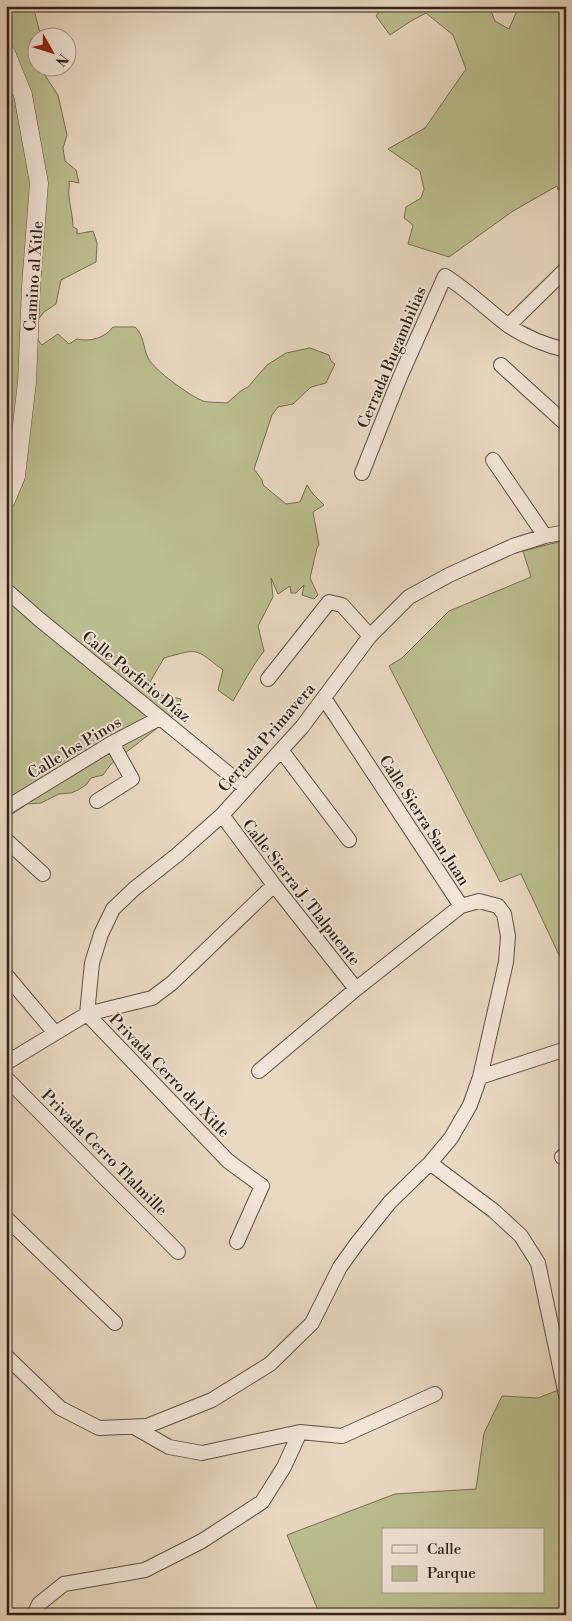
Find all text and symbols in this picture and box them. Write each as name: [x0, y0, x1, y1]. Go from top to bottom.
north arrow: [28, 28, 78, 78]
text: N: [51, 50, 72, 70]
street label: Camino al Xitle: [20, 220, 48, 332]
street label: Cerrada Bugambilias: [353, 284, 431, 431]
street label: Calle Porfirio Díaz: [78, 627, 195, 727]
street label: Cerrada Primavera: [214, 678, 320, 796]
street label: Calle los Pinos: [24, 712, 125, 784]
street label: Calle Sierra San Juan: [374, 751, 474, 890]
street label: Calle Sierra J. Tlalpuente: [238, 815, 365, 970]
street label: Privada Cerro del Xitle: [105, 1009, 234, 1142]
street label: Privada Cerro Tlalmille: [37, 1085, 172, 1220]
legend: [382, 1528, 544, 1594]
text: Calle: [427, 1540, 461, 1559]
text: Parque: [427, 1564, 476, 1583]

